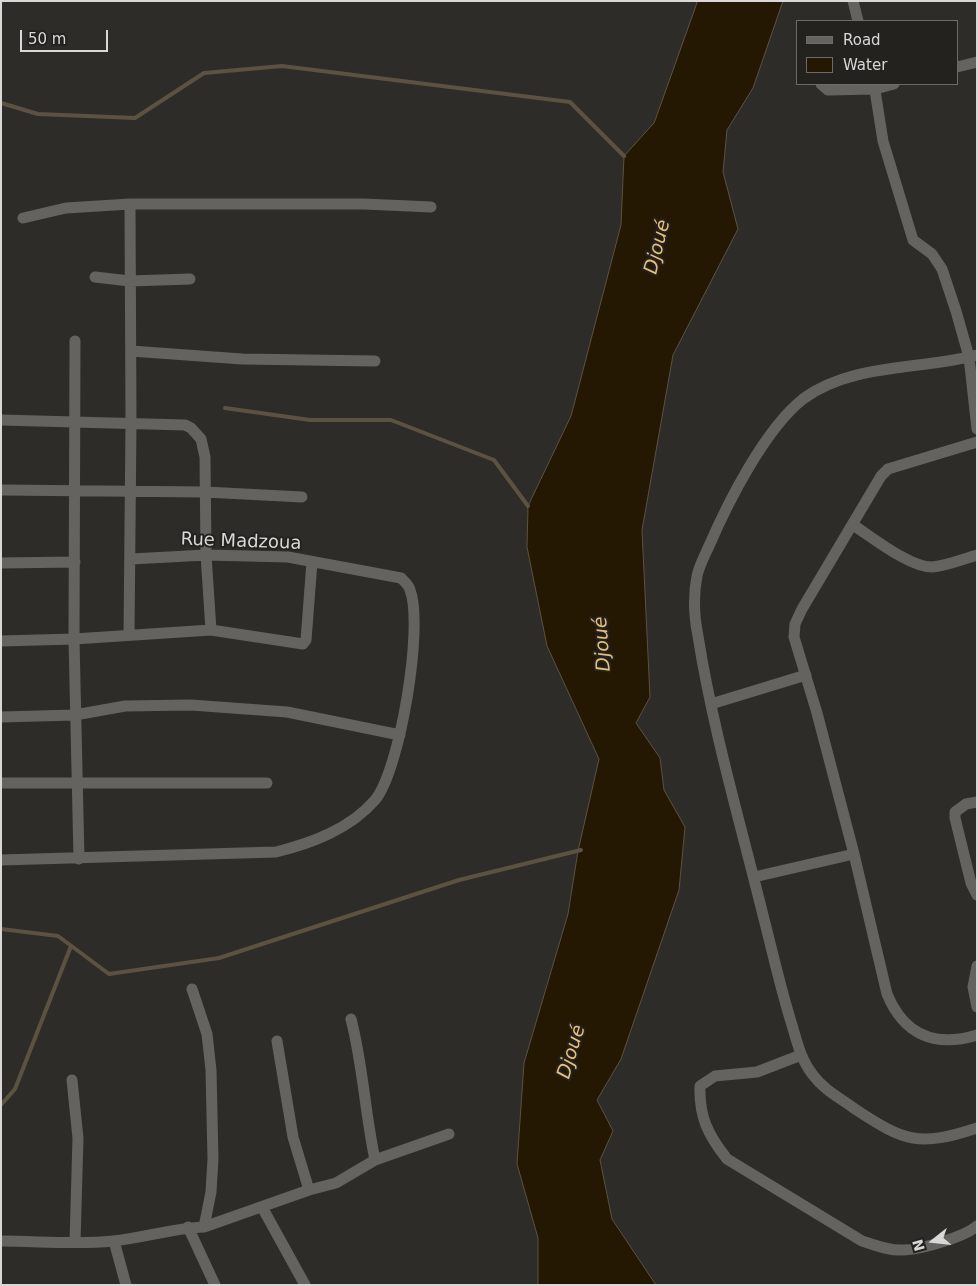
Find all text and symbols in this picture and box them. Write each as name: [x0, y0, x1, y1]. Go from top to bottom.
scale bar: [22, 20, 110, 52]
legend: [796, 20, 958, 85]
text: 50 m: [28, 30, 66, 48]
text: Road: [843, 31, 881, 49]
text: Water: [843, 56, 887, 74]
water label: Djoué: [640, 217, 676, 277]
street label: Rue Madzoua: [180, 529, 302, 555]
water label: Djoué: [590, 616, 616, 672]
water label: Djoué: [553, 1022, 591, 1082]
north arrow: [908, 1216, 958, 1266]
text: N: [909, 1237, 928, 1253]

